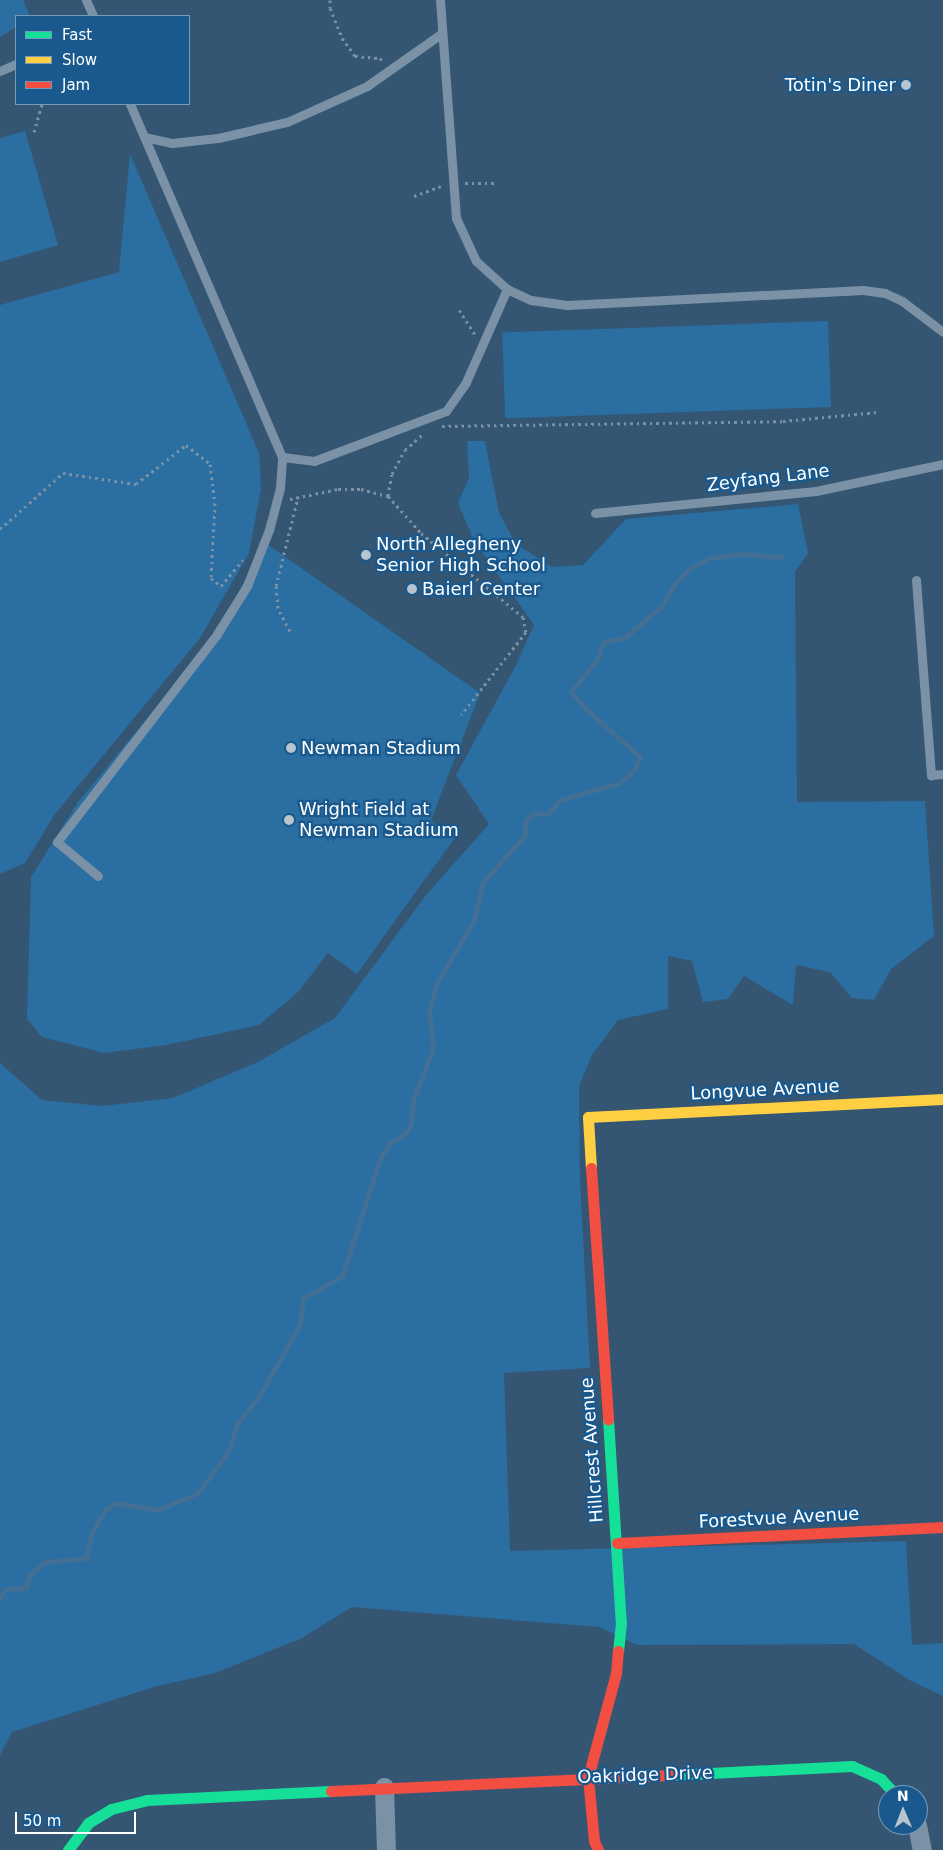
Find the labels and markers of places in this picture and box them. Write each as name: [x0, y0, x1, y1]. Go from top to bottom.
place label: Totin's Diner: [785, 74, 896, 96]
marker: Totin's Diner: [900, 79, 912, 91]
place label: North Allegheny Senior High School: [376, 534, 546, 576]
marker: North Allegheny Senior High School: [360, 549, 372, 561]
place label: Baierl Center: [422, 578, 540, 600]
marker: Baierl Center: [406, 583, 418, 595]
place label: Newman Stadium: [301, 737, 461, 759]
marker: Newman Stadium: [285, 742, 297, 754]
place label: Wright Field at Newman Stadium: [299, 799, 459, 842]
marker: Wright Field at Newman Stadium: [283, 814, 295, 826]

